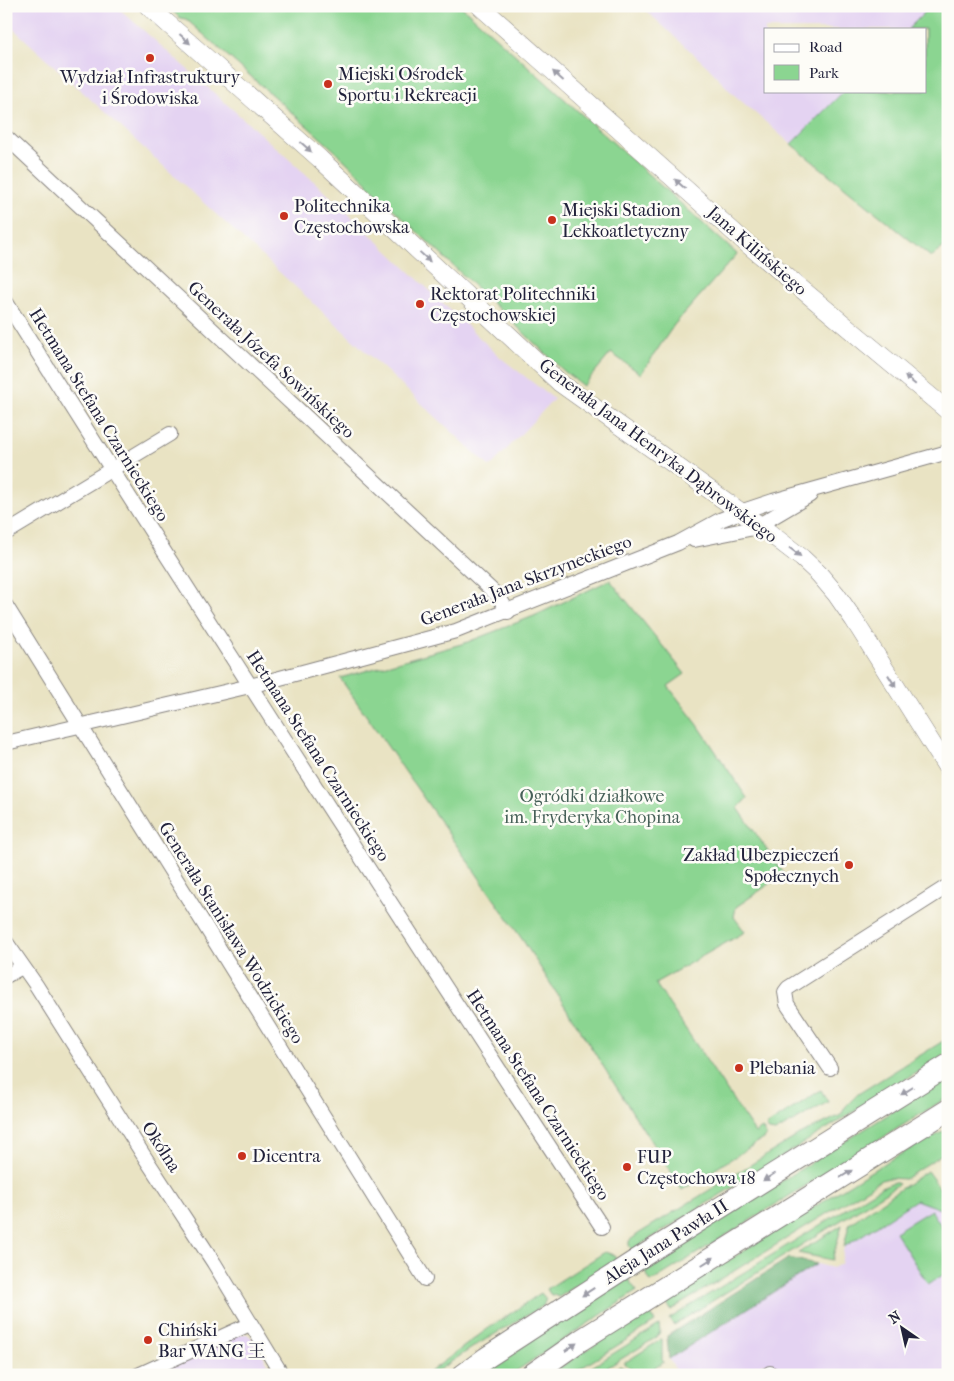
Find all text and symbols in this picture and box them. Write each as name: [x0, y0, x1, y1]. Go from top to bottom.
legend: [764, 28, 926, 92]
one-way arrow: [178, 33, 191, 44]
text: Road: [809, 38, 843, 56]
marker: Wydział Infrastruktury i Środowiska: [144, 52, 156, 64]
place label: Miejski Ośrodek Sportu i Rekreacji: [338, 64, 478, 106]
text: Park: [809, 64, 839, 82]
place label: Wydział Infrastruktury i Środowiska: [59, 67, 241, 109]
one-way arrow: [553, 70, 565, 82]
marker: Miejski Ośrodek Sportu i Rekreacji: [322, 78, 334, 90]
one-way arrow: [300, 141, 313, 152]
one-way arrow: [674, 178, 686, 190]
place label: Politechnika Częstochowska: [294, 196, 410, 238]
place label: Miejski Stadion Lekkoatletyczny: [562, 200, 690, 242]
street label: Jana Kilińskiego: [701, 201, 811, 300]
marker: Politechnika Częstochowska: [278, 210, 290, 222]
marker: Miejski Stadion Lekkoatletyczny: [546, 214, 558, 226]
one-way arrow: [419, 251, 431, 263]
street label: Generała Józefa Sowińskiego: [183, 277, 359, 443]
place label: Rektorat Politechniki Częstochowskiej: [430, 284, 597, 326]
marker: Rektorat Politechniki Częstochowskiej: [414, 298, 426, 310]
street label: Hetmana Stefana Czarnieckiego: [25, 305, 173, 525]
street label: Generała Jana Henryka Dąbrowskiego: [535, 354, 781, 548]
one-way arrow: [904, 374, 917, 385]
street label: Generała Jana Skrzyneckiego: [417, 531, 635, 631]
one-way arrow: [788, 547, 801, 558]
street label: Hetmana Stefana Czarnieckiego: [242, 647, 394, 865]
one-way arrow: [888, 674, 897, 687]
park label: Ogródki działkowe im. Fryderyka Chopina: [504, 786, 681, 828]
street label: Generała Stanisława Wodzickiego: [154, 818, 308, 1048]
place label: Zakład Ubezpieczeń Społecznych: [683, 845, 840, 887]
marker: Zakład Ubezpieczeń Społecznych: [843, 859, 855, 871]
street label: Hetmana Stefana Czarnieckiego: [462, 986, 614, 1204]
place label: Plebania: [749, 1058, 816, 1079]
marker: Plebania: [733, 1062, 745, 1074]
one-way arrow: [900, 1086, 913, 1095]
street label: Okólna: [137, 1118, 185, 1177]
place label: Dicentra: [252, 1146, 321, 1167]
place label: FUP Częstochowa 18: [637, 1147, 756, 1189]
marker: Dicentra: [236, 1150, 248, 1162]
marker: FUP Częstochowa 18: [621, 1161, 633, 1173]
one-way arrow: [839, 1169, 852, 1178]
one-way arrow: [762, 1173, 776, 1182]
street label: Aleja Jana Pawła II: [599, 1195, 732, 1289]
one-way arrow: [702, 1256, 715, 1265]
one-way arrow: [581, 1288, 594, 1297]
north arrow: [876, 1304, 926, 1354]
text: N: [886, 1307, 904, 1328]
place label: Chiński Bar WANG 王: [158, 1320, 266, 1362]
marker: Chiński Bar WANG 王: [142, 1334, 154, 1346]
one-way arrow: [564, 1342, 578, 1352]

